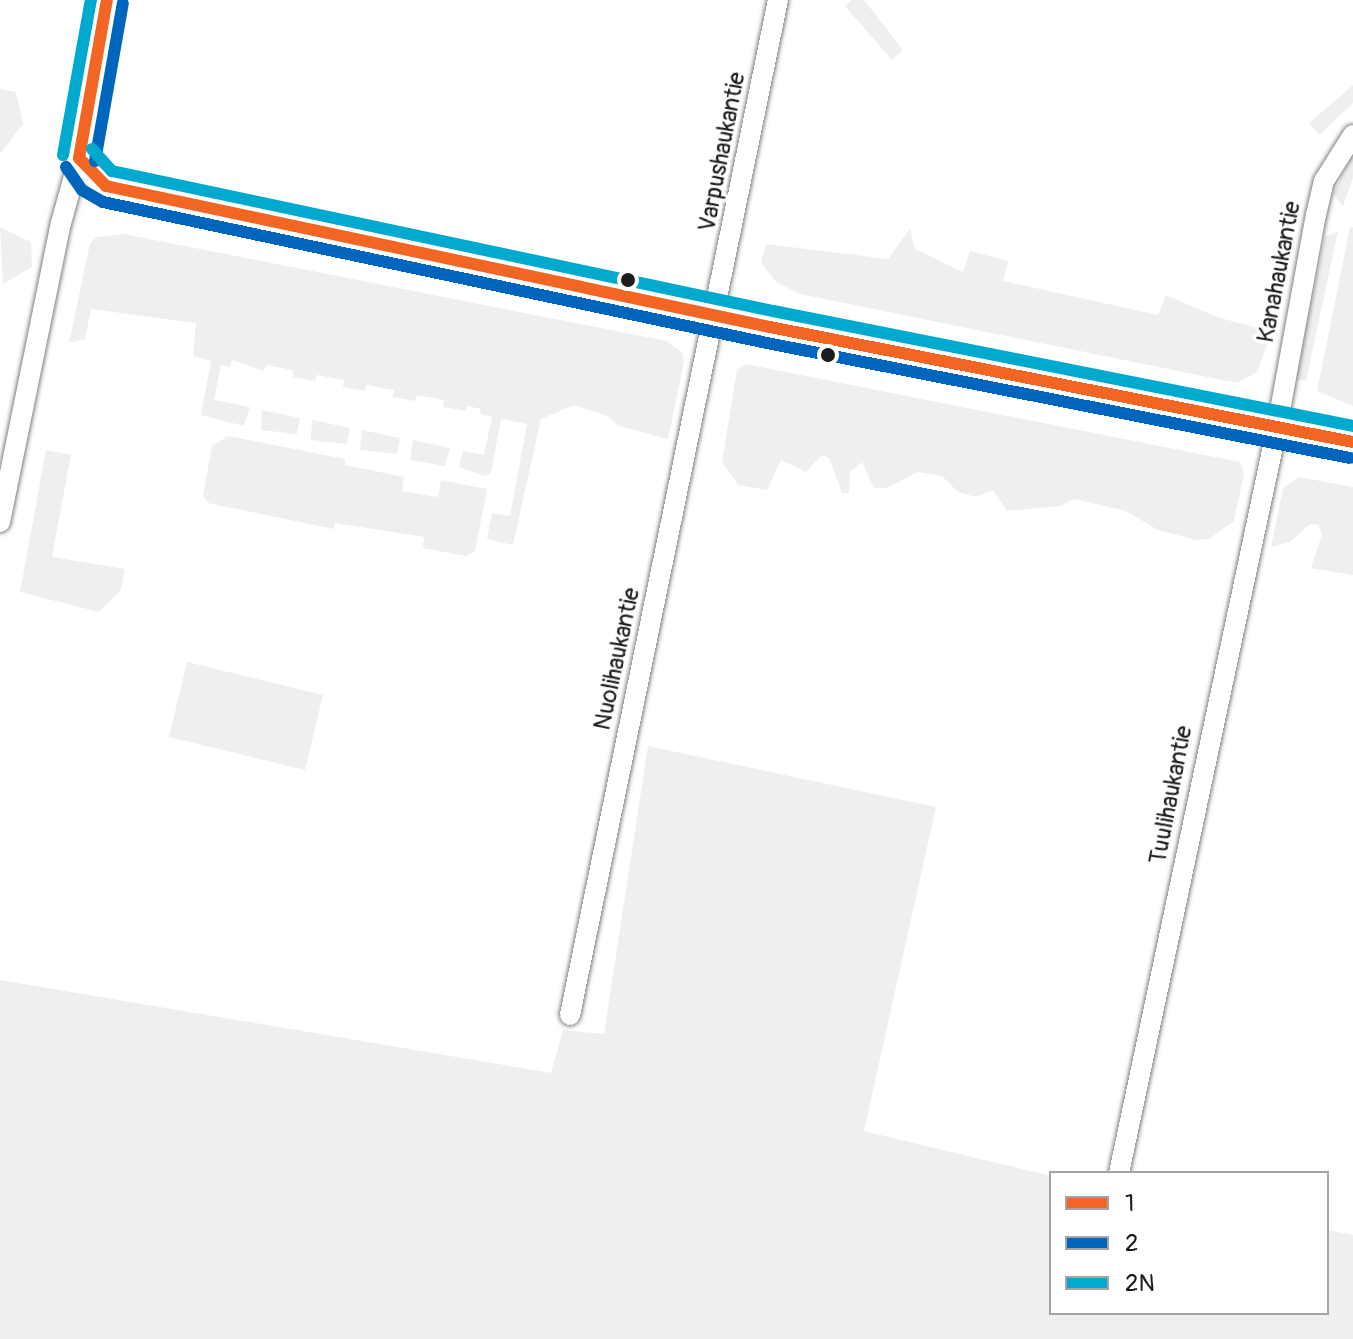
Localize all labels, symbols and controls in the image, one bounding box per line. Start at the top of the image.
street label: Varpushaukantie [692,70,752,234]
street label: Kanahaukantie [1251,199,1307,345]
unlabelled marker [620,272,636,288]
unlabelled marker [820,347,836,363]
street label: Nuolihaukantie [588,585,646,733]
street label: Tuulihaukantie [1143,723,1199,867]
legend [1049,1171,1329,1315]
text: 1 [1125,1189,1134,1218]
text: 2 [1125,1229,1138,1258]
text: 2N [1125,1269,1155,1298]

